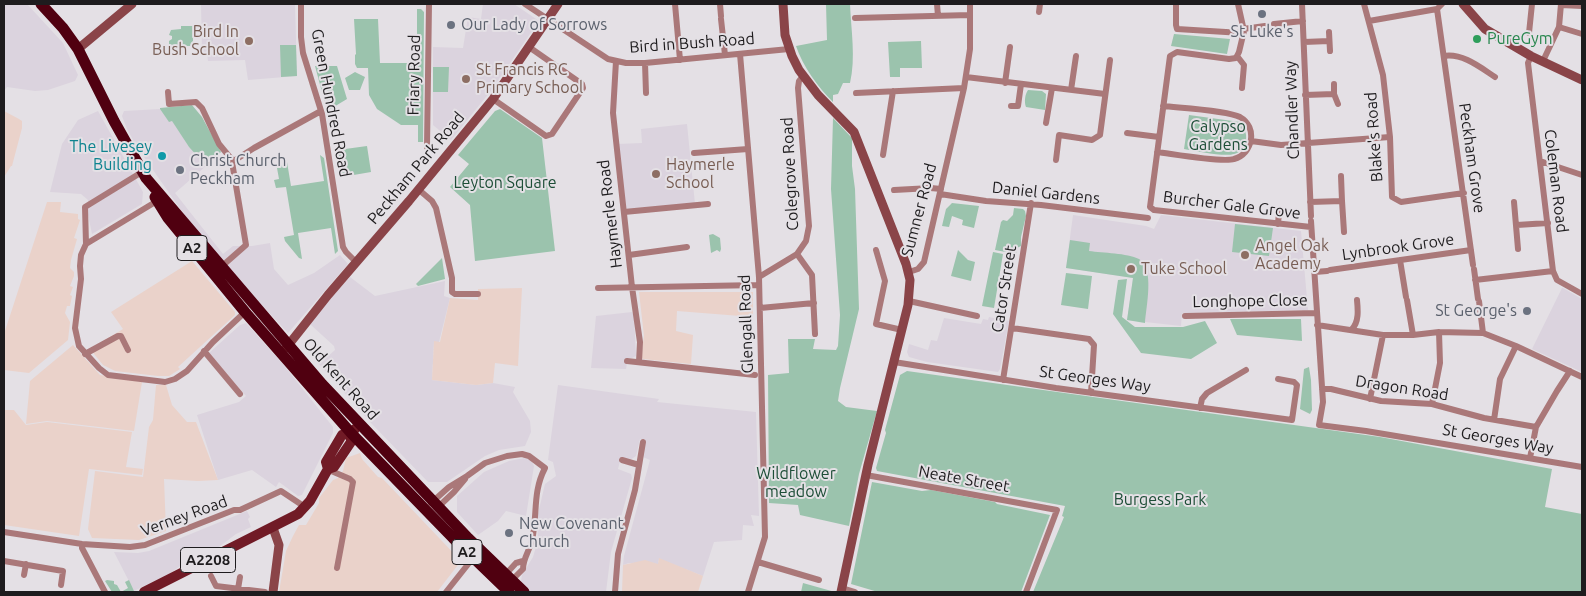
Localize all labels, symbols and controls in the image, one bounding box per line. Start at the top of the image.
marker: St Luke's [1256,8,1268,20]
place label: Our Lady of Sorrows [461,15,607,35]
marker: Our Lady of Sorrows [445,19,457,31]
place label: Bird In Bush School [152,22,239,60]
place label: St Luke's [1231,22,1293,42]
street label: Green Hundred Road [307,27,355,179]
street label: Bird in Bush Road [629,29,755,57]
place label: PureGym [1487,29,1553,49]
marker: PureGym [1471,33,1483,45]
street label: Friary Road [404,34,424,116]
marker: Bird In Bush School [243,35,255,47]
place label: St Francis RC Primary School [476,60,583,98]
street label: Chandler Way [1281,60,1303,160]
marker: St Francis RC Primary School [460,73,472,85]
street label: Blake's Road [1361,91,1387,183]
street label: Peckham Grove [1455,102,1489,214]
street label: Peckham Park Road [363,108,469,228]
street label: Colegrove Road [777,117,803,231]
park label: Calypso Gardens [1188,117,1248,155]
street label: Coleman Road [1540,128,1572,234]
place label: The Livesey Building [69,137,152,175]
marker: The Livesey Building [156,150,168,162]
place label: Christ Church Peckham [190,151,286,189]
place label: Haymerle School [666,155,735,193]
street label: Haymerle Road [594,159,626,269]
street label: Sumner Road [897,161,941,259]
marker: Christ Church Peckham [174,164,186,176]
marker: Haymerle School [650,168,662,180]
park label: Leyton Square [453,173,557,193]
street label: Daniel Gardens [991,178,1101,208]
street label: Burcher Gale Grove [1162,187,1302,223]
street label: Lynbrook Grove [1341,230,1455,264]
road number: A2 [177,236,207,260]
place label: Angel Oak Academy [1255,236,1329,274]
street label: Cator Street [988,244,1020,334]
marker: Angel Oak Academy [1239,249,1251,261]
place label: Tuke School [1141,259,1227,279]
marker: Tuke School [1125,263,1137,275]
street label: Glengall Road [735,274,757,374]
street label: Longhope Close [1192,290,1308,312]
place label: St George's [1435,301,1517,321]
marker: St George's [1521,305,1533,317]
street label: Old Kent Road [299,334,383,424]
street label: St Georges Way [1038,362,1152,396]
street label: Dragon Road [1354,371,1450,405]
street label: St Georges Way [1441,420,1555,458]
street label: Neate Street [917,462,1011,496]
park label: Wildflower meadow [756,464,836,502]
park label: Burgess Park [1114,490,1206,510]
street label: Verney Road [138,491,230,541]
place label: New Covenant Church [519,514,624,552]
marker: New Covenant Church [503,527,515,539]
road number: A2 [452,540,482,564]
road number: A2208 [180,548,236,572]

